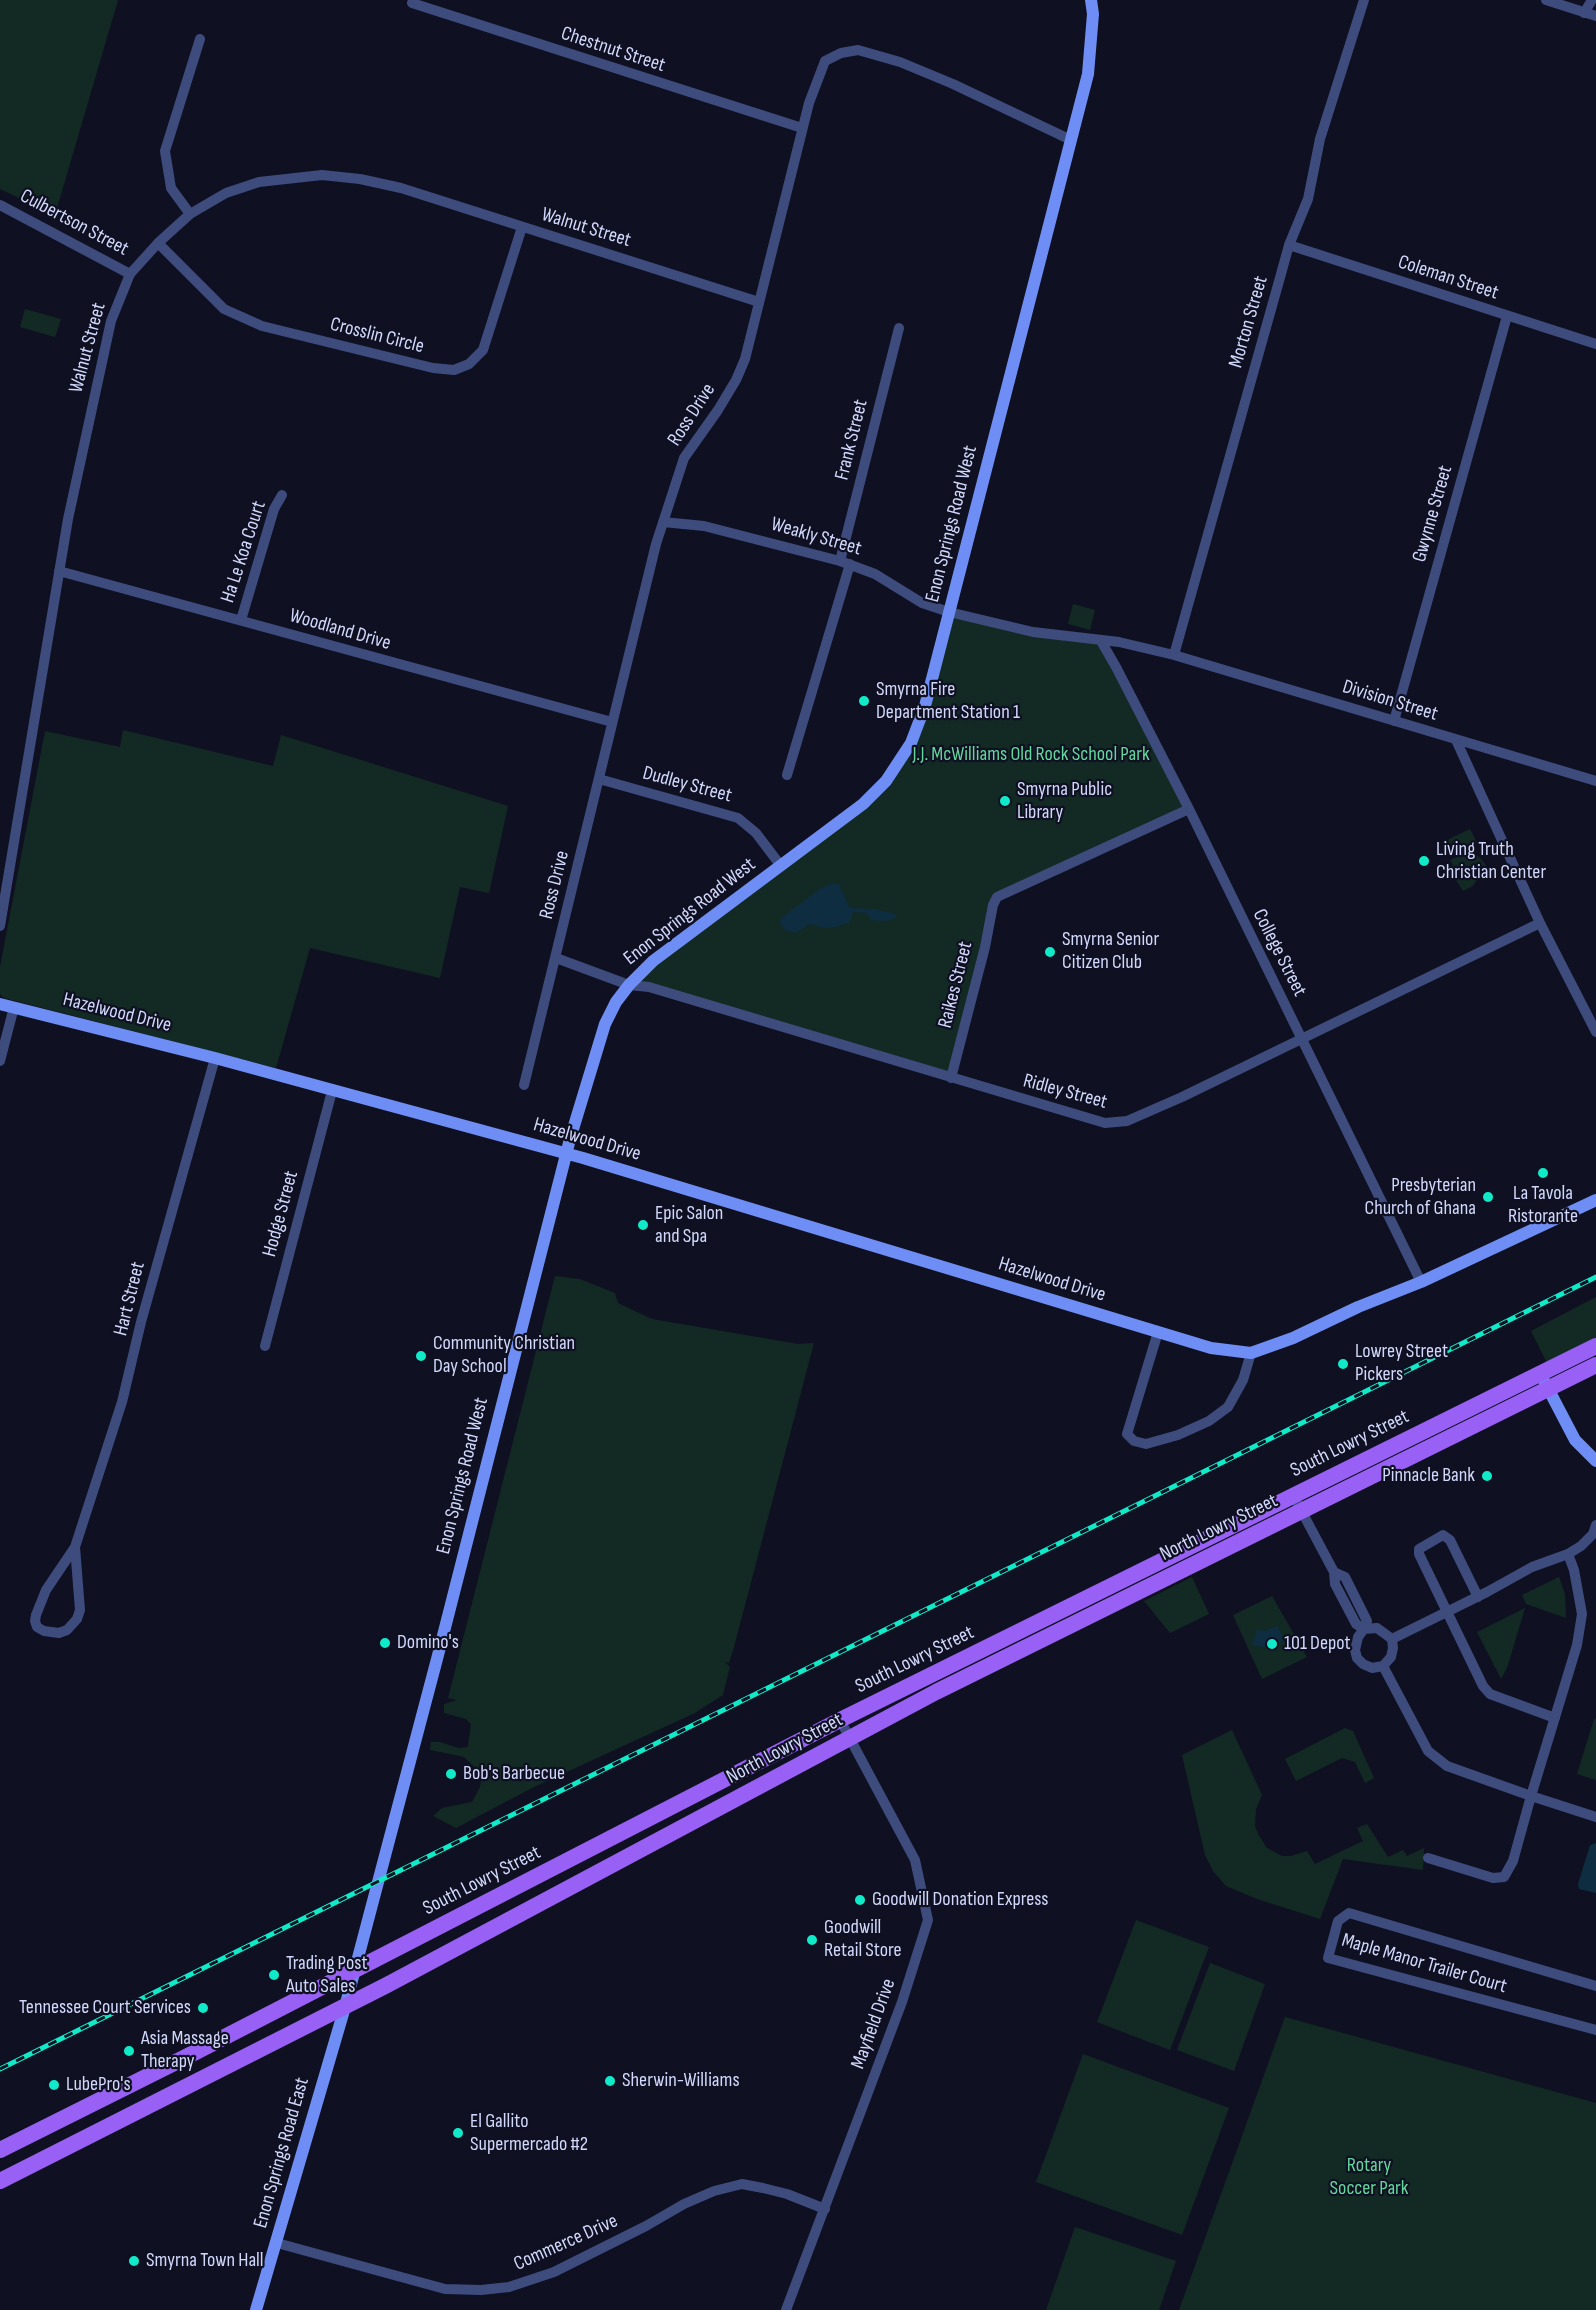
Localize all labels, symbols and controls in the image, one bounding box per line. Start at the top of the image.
street label: Chestnut Street [558,22,668,78]
street label: Culbertson Street [16,184,132,262]
street label: Walnut Street [538,203,634,253]
street label: Coleman Street [1395,251,1501,305]
street label: Morton Street [1224,273,1274,371]
street label: Walnut Street [64,300,112,396]
street label: Crosslin Circle [328,313,426,359]
street label: Ross Drive [663,379,721,451]
street label: Frank Street [830,397,874,483]
street label: Enon Springs Road West [921,443,983,605]
street label: Gwynne Street [1408,463,1458,565]
street label: Ha Le Koa Court [216,498,272,606]
street label: Weakly Street [768,513,864,561]
street label: Woodland Drive [287,604,393,656]
street label: Division Street [1340,675,1440,727]
place label: Smyrna Fire Department Station 1 [876,678,1020,725]
marker: Smyrna Fire Department Station 1 [857,694,871,708]
park label: J.J. McWilliams Old Rock School Park [912,743,1150,767]
street label: Dudley Street [640,762,734,808]
place label: Smyrna Public Library [1017,778,1112,825]
marker: Smyrna Public Library [998,794,1012,808]
place label: Living Truth Christian Center [1436,838,1546,885]
street label: Ross Drive [535,848,575,922]
street label: Enon Springs Road West [619,853,761,971]
marker: Living Truth Christian Center [1417,854,1431,868]
street label: College Street [1247,905,1311,1001]
place label: Smyrna Senior Citizen Club [1062,928,1159,975]
street label: Raikes Street [934,939,978,1031]
marker: Smyrna Senior Citizen Club [1043,945,1057,959]
street label: Hazelwood Drive [60,988,174,1038]
street label: Ridley Street [1020,1069,1110,1115]
street label: Hazelwood Drive [530,1113,644,1167]
marker: La Tavola Ristorante [1536,1166,1550,1180]
street label: Hodge Street [258,1168,304,1260]
place label: Presbyterian Church of Ghana [1364,1174,1476,1221]
place label: La Tavola Ristorante [1508,1182,1578,1229]
marker: Presbyterian Church of Ghana [1481,1190,1495,1204]
place label: Epic Salon and Spa [655,1202,723,1249]
marker: Epic Salon and Spa [636,1218,650,1232]
street label: Hazelwood Drive [996,1252,1108,1308]
street label: Hart Street [109,1260,151,1338]
place label: Community Christian Day School [433,1332,575,1379]
place label: Lowrey Street Pickers [1355,1340,1448,1387]
marker: Community Christian Day School [414,1349,428,1363]
marker: Lowrey Street Pickers [1336,1357,1350,1371]
street label: Enon Springs Road West [432,1395,494,1557]
street label: South Lowry Street [1287,1405,1413,1483]
place label: Pinnacle Bank [1382,1464,1475,1488]
marker: Pinnacle Bank [1480,1469,1494,1483]
street label: North Lowry Street [1156,1489,1282,1567]
street label: South Lowry Street [852,1621,978,1699]
place label: Domino's [397,1631,459,1655]
place label: 101 Depot [1284,1632,1351,1656]
marker: Domino's [378,1636,392,1650]
marker: 101 Depot [1265,1637,1279,1651]
street label: North Lowry Street [723,1708,847,1790]
place label: Bob's Barbecue [463,1762,565,1786]
marker: Bob's Barbecue [444,1767,458,1781]
street label: South Lowry Street [419,1841,545,1921]
place label: Goodwill Donation Express [872,1888,1048,1912]
marker: Goodwill Donation Express [853,1893,867,1907]
place label: Goodwill Retail Store [824,1916,902,1963]
street label: Maple Manor Trailer Court [1339,1929,1509,1999]
marker: Goodwill Retail Store [805,1933,819,1947]
place label: Trading Post Auto Sales [286,1952,368,1999]
marker: Trading Post Auto Sales [267,1968,281,1982]
street label: Mayfield Drive [847,1976,901,2072]
place label: Tennessee Court Services [19,1996,191,2020]
marker: Tennessee Court Services [196,2001,210,2015]
place label: Asia Massage Therapy [141,2027,229,2074]
marker: Asia Massage Therapy [122,2044,136,2058]
place label: Sherwin-Williams [622,2069,740,2093]
place label: LubePro's [66,2073,131,2097]
marker: Sherwin-Williams [603,2074,617,2088]
street label: Enon Springs Road East [249,2075,315,2231]
marker: LubePro's [47,2078,61,2092]
place label: El Gallito Supermercado #2 [470,2110,588,2157]
marker: El Gallito Supermercado #2 [451,2126,465,2140]
park label: Rotary Soccer Park [1330,2154,1408,2201]
street label: Commerce Drive [510,2209,622,2277]
place label: Smyrna Town Hall [146,2249,264,2273]
marker: Smyrna Town Hall [127,2254,141,2268]

